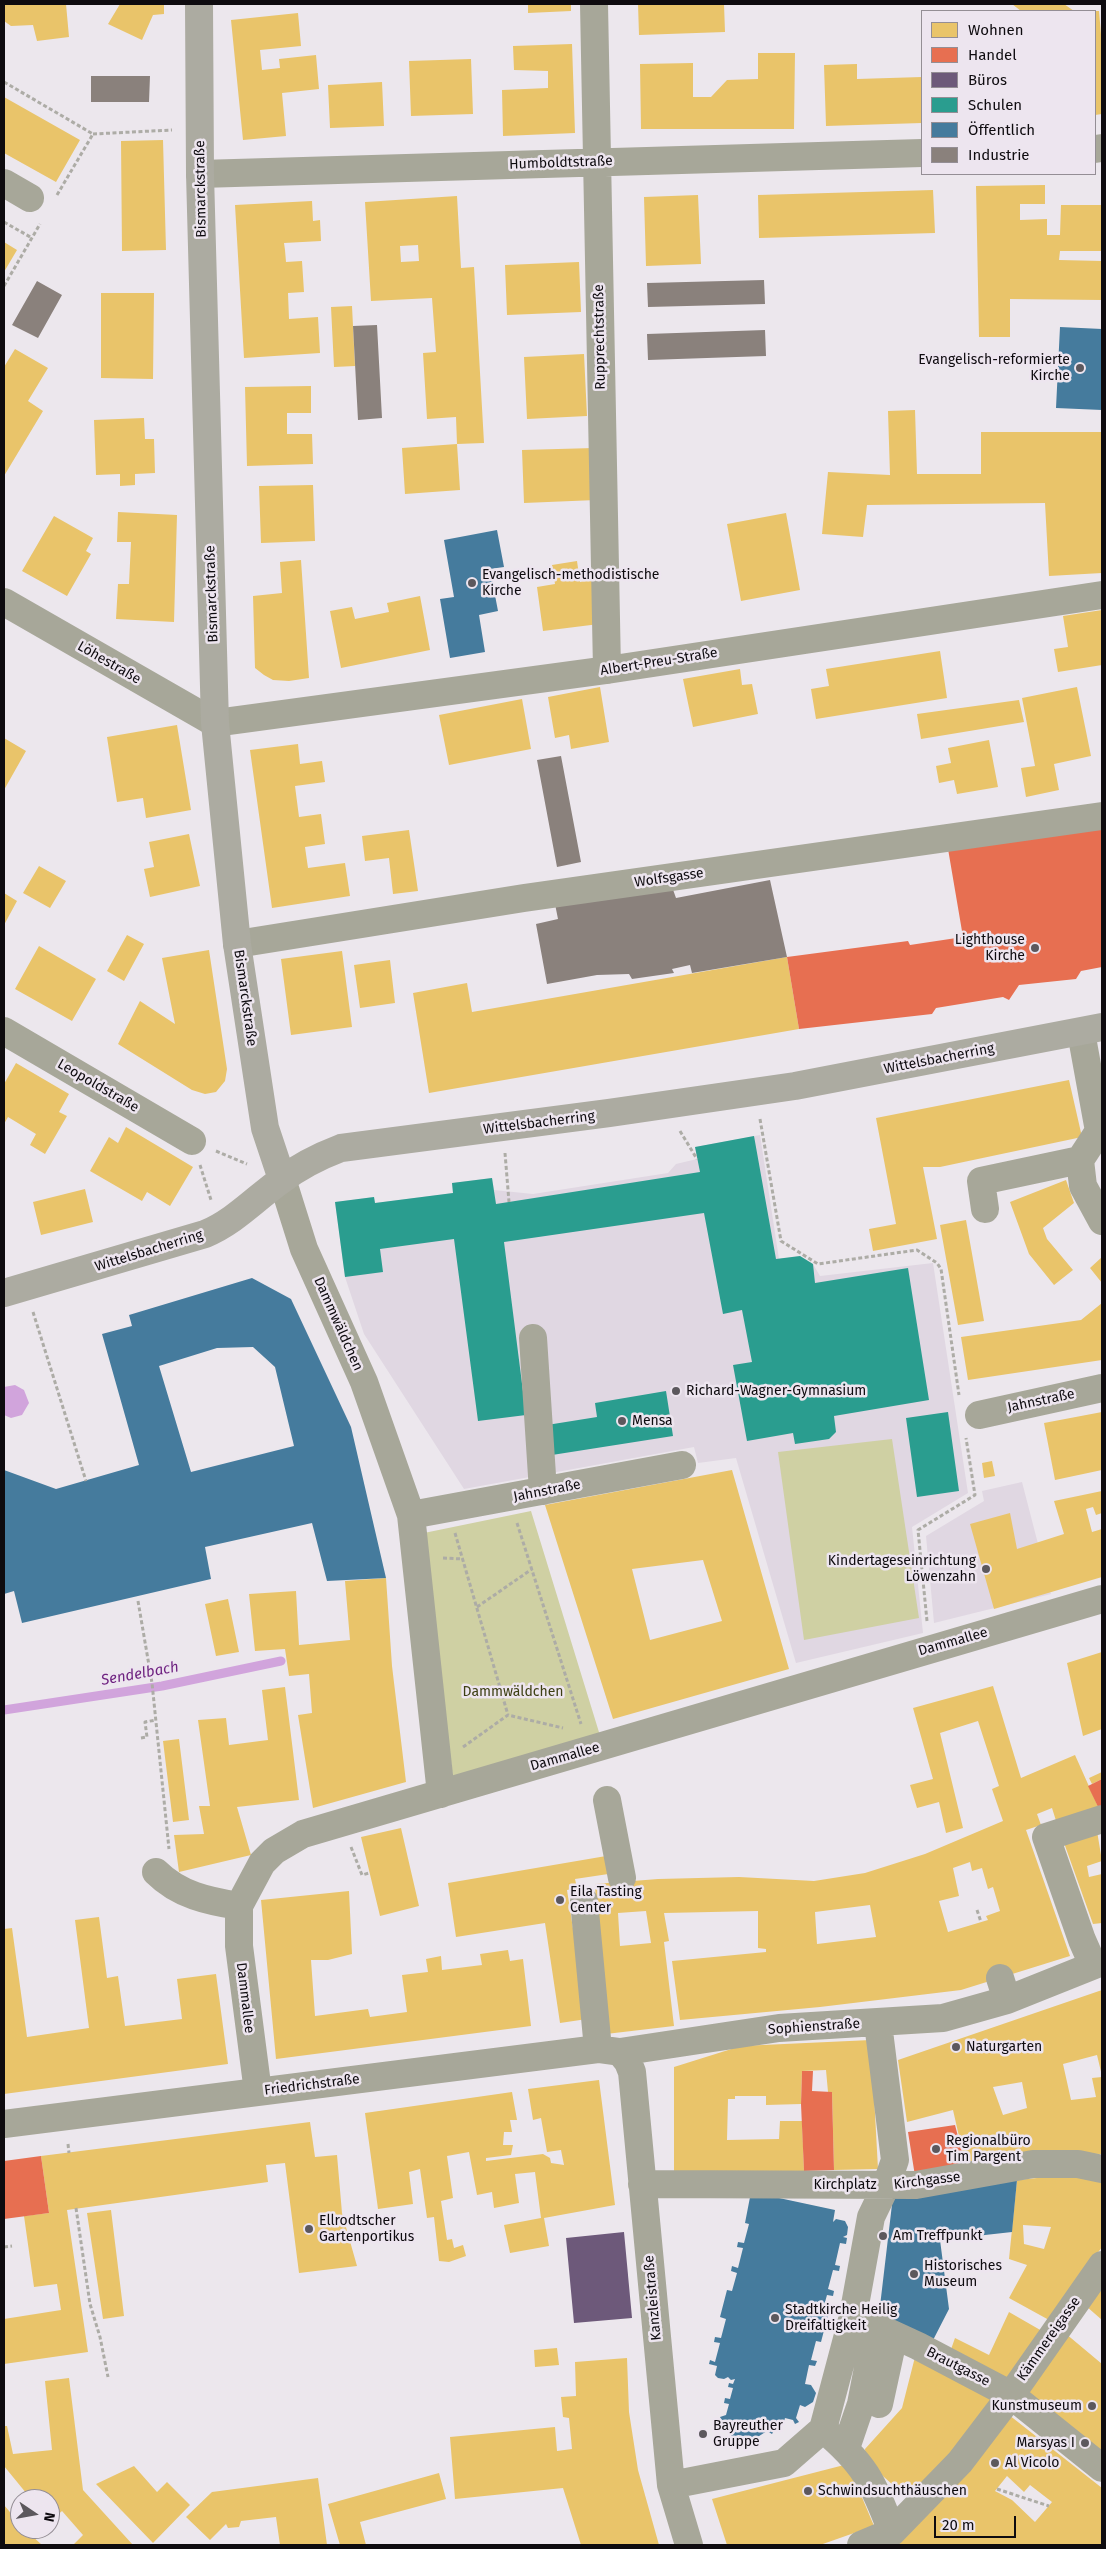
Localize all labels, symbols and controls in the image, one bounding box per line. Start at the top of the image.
legend [921,10,1096,175]
text: Wohnen [968,21,1024,39]
text: Handel [968,46,1017,64]
text: Büros [968,71,1007,89]
text: Schulen [968,96,1022,114]
text: Öffentlich [968,121,1035,139]
street label: Bismarckstraße [192,140,210,238]
text: Industrie [968,146,1030,164]
street label: Humboldtstraße [509,153,613,173]
street label: Rupprechtstraße [591,284,609,390]
place label: Evangelisch-reformierte Kirche [918,352,1070,384]
marker: Evangelisch-reformierte Kirche [1074,362,1086,374]
street label: Bismarckstraße [202,545,222,643]
place label: Evangelisch-methodistische Kirche [482,567,659,600]
marker: Evangelisch-methodistische Kirche [466,577,478,589]
street label: Löhestraße [74,638,144,688]
street label: Albert-Preu-Straße [599,644,719,680]
street label: Wolfsgasse [633,865,705,891]
place label: Lighthouse Kirche [955,932,1025,964]
marker: Lighthouse Kirche [1029,942,1041,954]
street label: Bismarckstraße [230,949,260,1047]
street label: Wittelsbacherring [882,1040,996,1078]
street label: Leopoldstraße [54,1056,142,1116]
street label: Wittelsbacherring [482,1108,596,1138]
street label: Wittelsbacherring [93,1227,205,1275]
street label: Dammwäldchen [310,1274,366,1374]
place label: Richard-Wagner-Gymnasium [686,1383,866,1399]
marker: Richard-Wagner-Gymnasium [670,1385,682,1397]
street label: Jahnstraße [1006,1386,1076,1416]
place label: Mensa [632,1413,673,1429]
marker: Mensa [616,1415,628,1427]
street label: Jahnstraße [512,1476,582,1506]
place label: Kindertageseinrichtung Löwenzahn [828,1553,976,1585]
marker: Kindertageseinrichtung Löwenzahn [980,1563,992,1575]
street label: Dammallee [916,1624,990,1660]
water label: Sendelbach [100,1658,180,1690]
park label: Dammwäldchen [463,1684,563,1700]
street label: Dammallee [528,1739,602,1775]
place label: Eila Tasting Center [570,1884,642,1916]
marker: Eila Tasting Center [554,1894,566,1906]
street label: Dammallee [232,1962,258,2034]
street label: Sophienstraße [767,2015,861,2039]
place label: Naturgarten [966,2039,1042,2055]
marker: Naturgarten [950,2041,962,2053]
street label: Friedrichstraße [263,2071,361,2099]
place label: Regionalbüro Tim Pargent [946,2133,1031,2166]
marker: Regionalbüro Tim Pargent [930,2143,942,2155]
street label: Kirchgasse [893,2169,961,2193]
street label: Kirchplatz [813,2177,877,2193]
place label: Ellrodtscher Gartenportikus [319,2213,414,2246]
marker: Ellrodtscher Gartenportikus [303,2223,315,2235]
place label: Am Treffpunkt [893,2228,982,2244]
marker: Am Treffpunkt [877,2230,889,2242]
street label: Kanzleistraße [641,2255,665,2341]
place label: Historisches Museum [924,2258,1002,2290]
marker: Historisches Museum [908,2268,920,2280]
street label: Kämmereigasse [1014,2294,1084,2384]
place label: Stadtkirche Heilig Dreifaltigkeit [785,2302,897,2334]
marker: Stadtkirche Heilig Dreifaltigkeit [769,2312,781,2324]
street label: Brautgasse [923,2344,993,2390]
place label: Kunstmuseum [991,2398,1082,2414]
marker: Kunstmuseum [1086,2400,1098,2412]
place label: Bayreuther Gruppe [713,2418,783,2450]
marker: Bayreuther Gruppe [697,2428,709,2440]
place label: Marsyas I [1016,2435,1075,2451]
marker: Marsyas I [1079,2437,1091,2449]
place label: Al Vicolo [1005,2455,1059,2471]
marker: Al Vicolo [989,2457,1001,2469]
place label: Schwindsuchthäuschen [818,2483,967,2499]
marker: Schwindsuchthäuschen [802,2485,814,2497]
north arrow [10,2489,60,2539]
scale bar [936,2506,1018,2538]
text: N [40,2511,58,2523]
text: 20 m [942,2516,975,2534]

